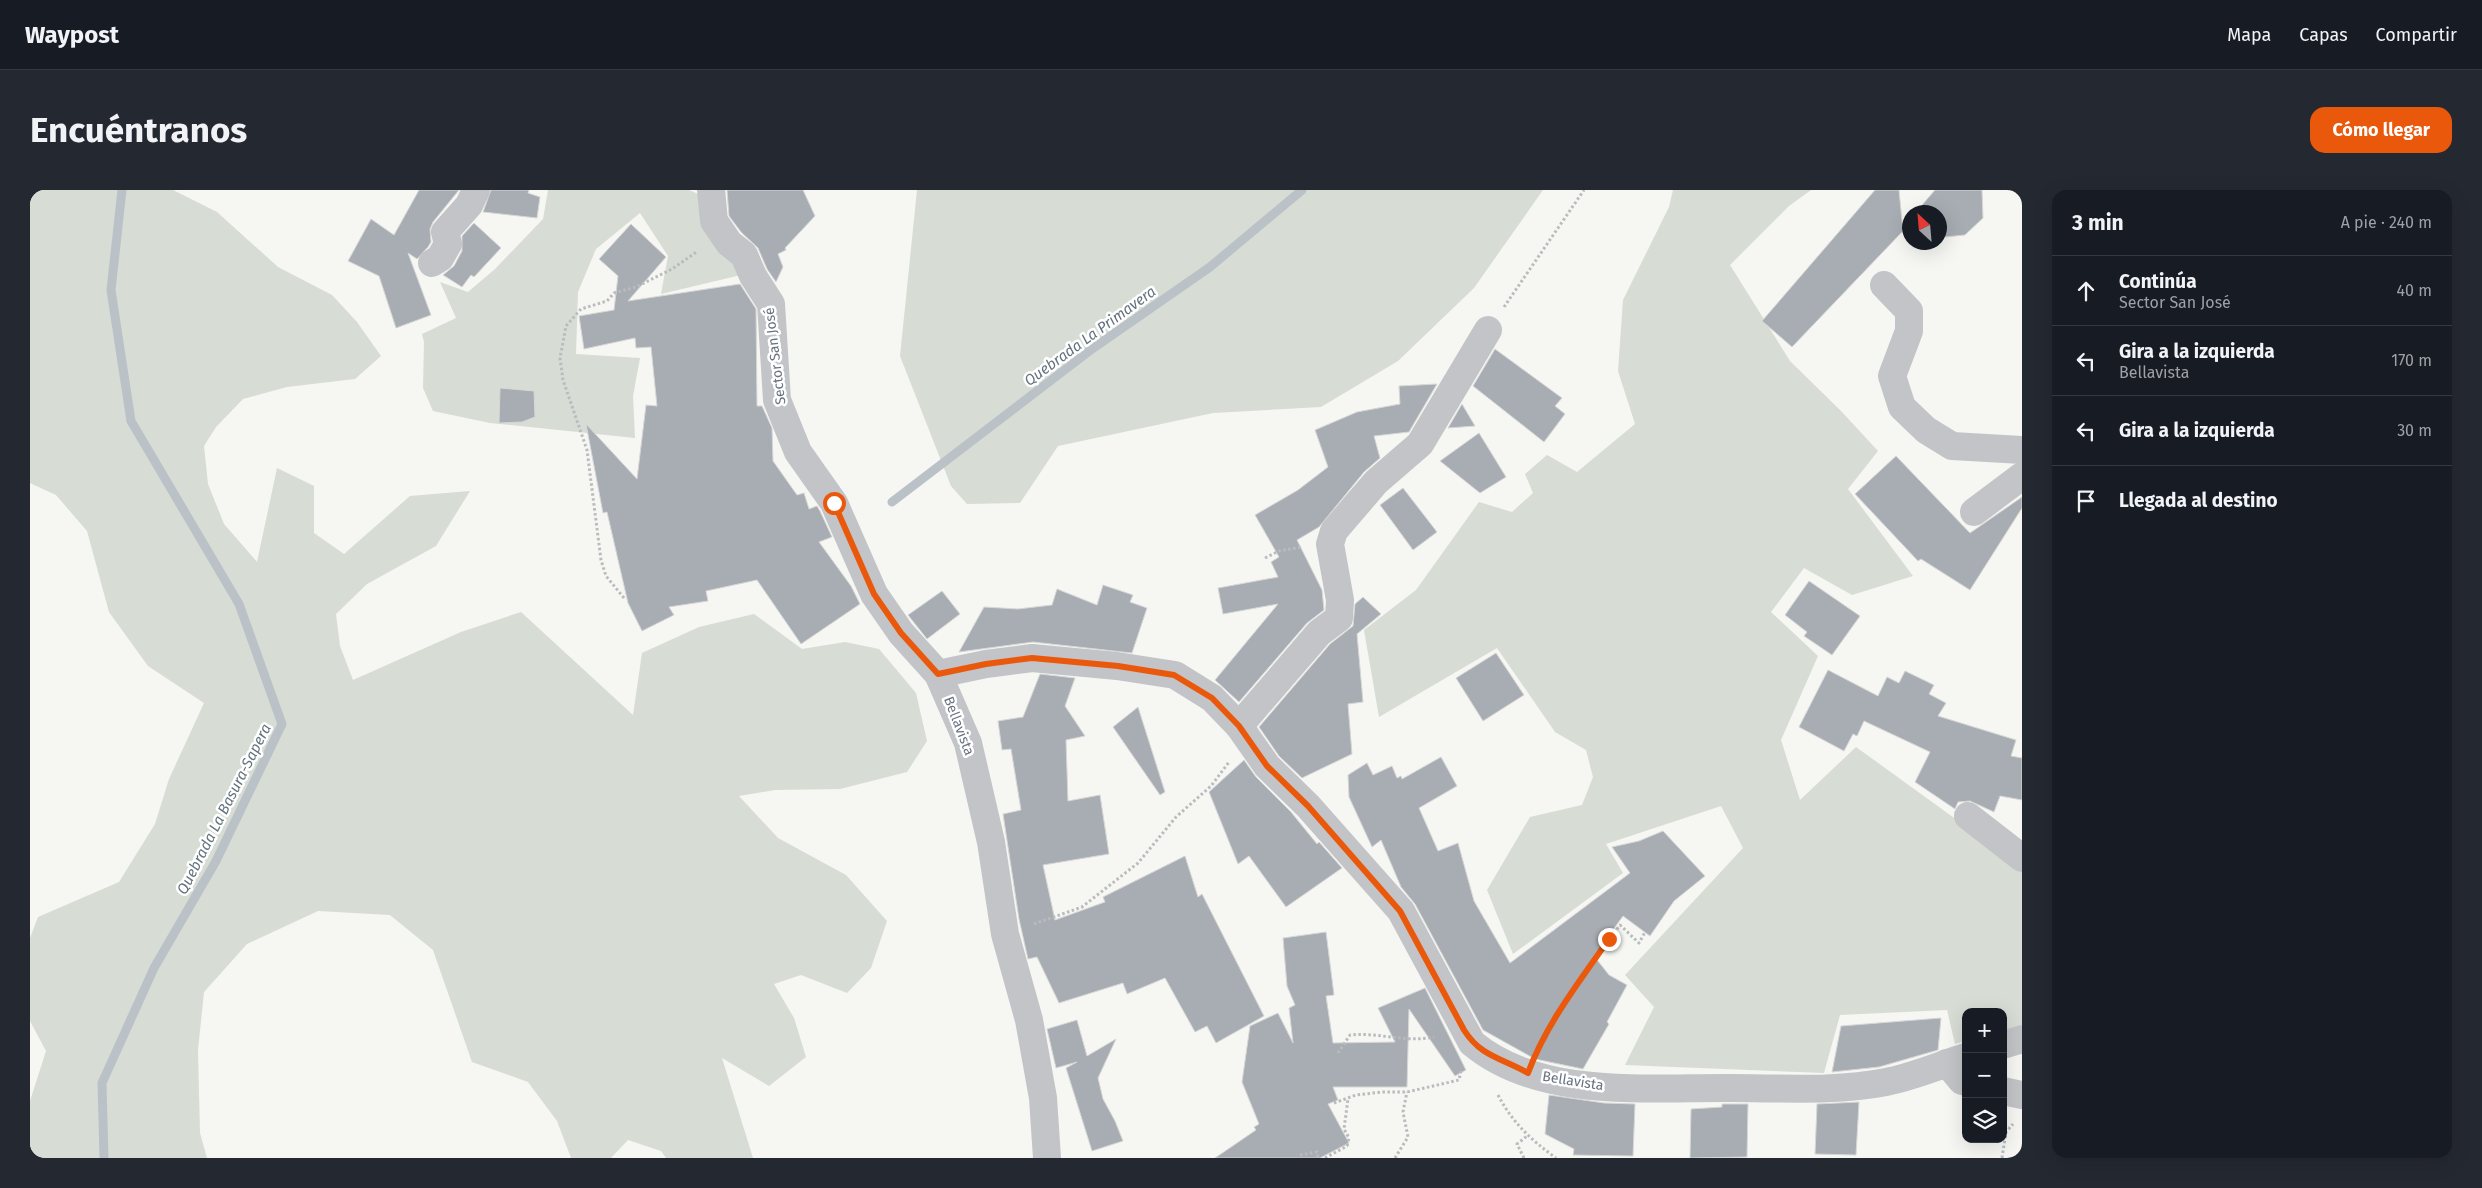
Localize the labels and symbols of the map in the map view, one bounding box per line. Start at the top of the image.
north arrow [1902,205,1947,250]
water label: Quebrada La Primavera [1021,282,1159,390]
street label: Sector San José [761,306,789,406]
route start [823,492,846,515]
street label: Bellavista [940,694,978,758]
water label: Quebrada La Basura-Sapera [173,721,275,897]
route end [1598,928,1621,951]
street label: Bellavista [1541,1068,1605,1094]

